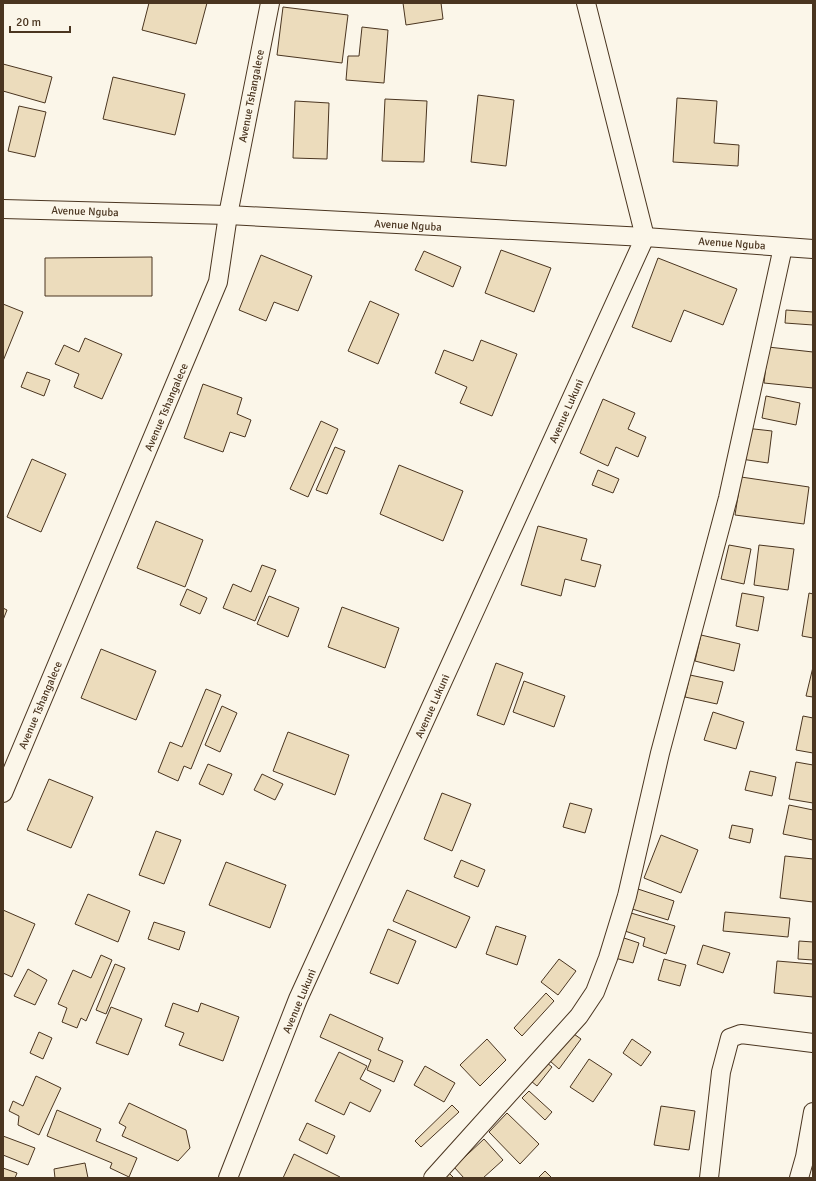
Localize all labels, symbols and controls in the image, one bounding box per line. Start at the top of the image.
scale bar [10,8,70,34]
text: 20 m [16,15,41,30]
street label: Avenue Tshangalece [236,49,267,144]
street label: Avenue Nguba [51,204,119,219]
street label: Avenue Nguba [374,217,442,234]
street label: Avenue Nguba [698,235,767,252]
street label: Avenue Tshangalece [142,361,191,453]
street label: Avenue Lukuni [547,377,586,445]
street label: Avenue Tshangalece [16,659,65,751]
street label: Avenue Lukuni [413,672,452,740]
street label: Avenue Lukuni [280,967,319,1035]

